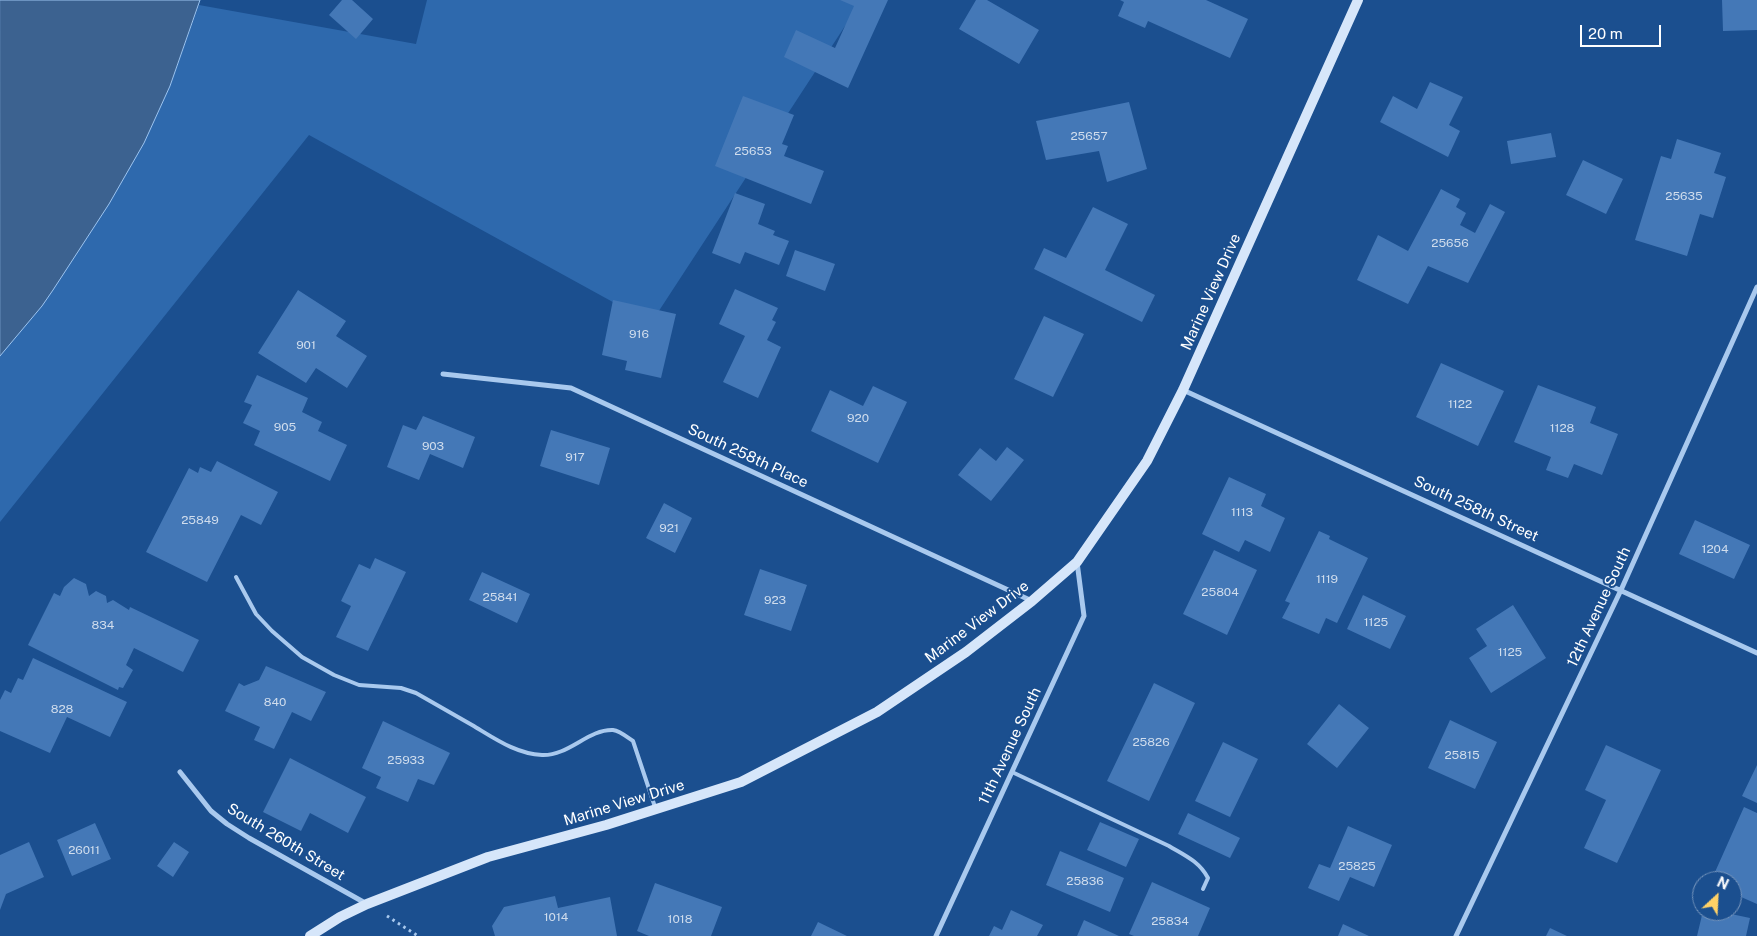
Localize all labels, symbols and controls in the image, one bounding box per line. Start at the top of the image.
scale bar [1582,15,1663,47]
text: 20 m [1588,25,1623,42]
house number: 25657 [1070,129,1108,143]
house number: 25653 [734,144,772,158]
house number: 25635 [1665,189,1703,203]
street label: Marine View Drive [1177,231,1245,353]
house number: 25656 [1431,236,1469,250]
house number: 916 [629,327,649,341]
house number: 901 [296,338,316,352]
house number: 1122 [1448,397,1472,411]
house number: 920 [847,411,869,425]
house number: 905 [274,420,296,434]
street label: South 258th Place [685,420,811,492]
house number: 1128 [1550,421,1574,435]
house number: 903 [422,439,444,453]
house number: 917 [565,450,585,464]
street label: South 258th Street [1411,472,1541,546]
house number: 1113 [1231,505,1253,519]
house number: 25849 [181,513,219,527]
house number: 921 [659,521,679,535]
house number: 1204 [1702,542,1728,556]
street label: 12th Avenue South [1563,544,1635,670]
house number: 1119 [1316,572,1338,586]
street label: Marine View Drive [921,577,1033,667]
house number: 25804 [1201,585,1239,599]
house number: 25841 [482,590,518,604]
house number: 923 [764,593,786,607]
house number: 1125 [1364,615,1388,629]
house number: 834 [92,618,114,632]
house number: 1125 [1498,645,1522,659]
street label: 11th Avenue South [975,685,1045,807]
house number: 840 [264,695,286,709]
house number: 828 [51,702,73,716]
house number: 25826 [1132,735,1170,749]
house number: 25815 [1444,748,1480,762]
house number: 25933 [387,753,425,767]
street label: Marine View Drive [561,776,687,830]
street label: South 260th Street [224,800,348,884]
house number: 26011 [68,843,100,857]
house number: 25825 [1338,859,1376,873]
north arrow [1692,871,1742,921]
house number: 25836 [1066,874,1104,888]
text: N [1715,874,1731,893]
house number: 1014 [544,910,568,924]
house number: 1018 [668,912,692,926]
house number: 25834 [1151,914,1189,928]

